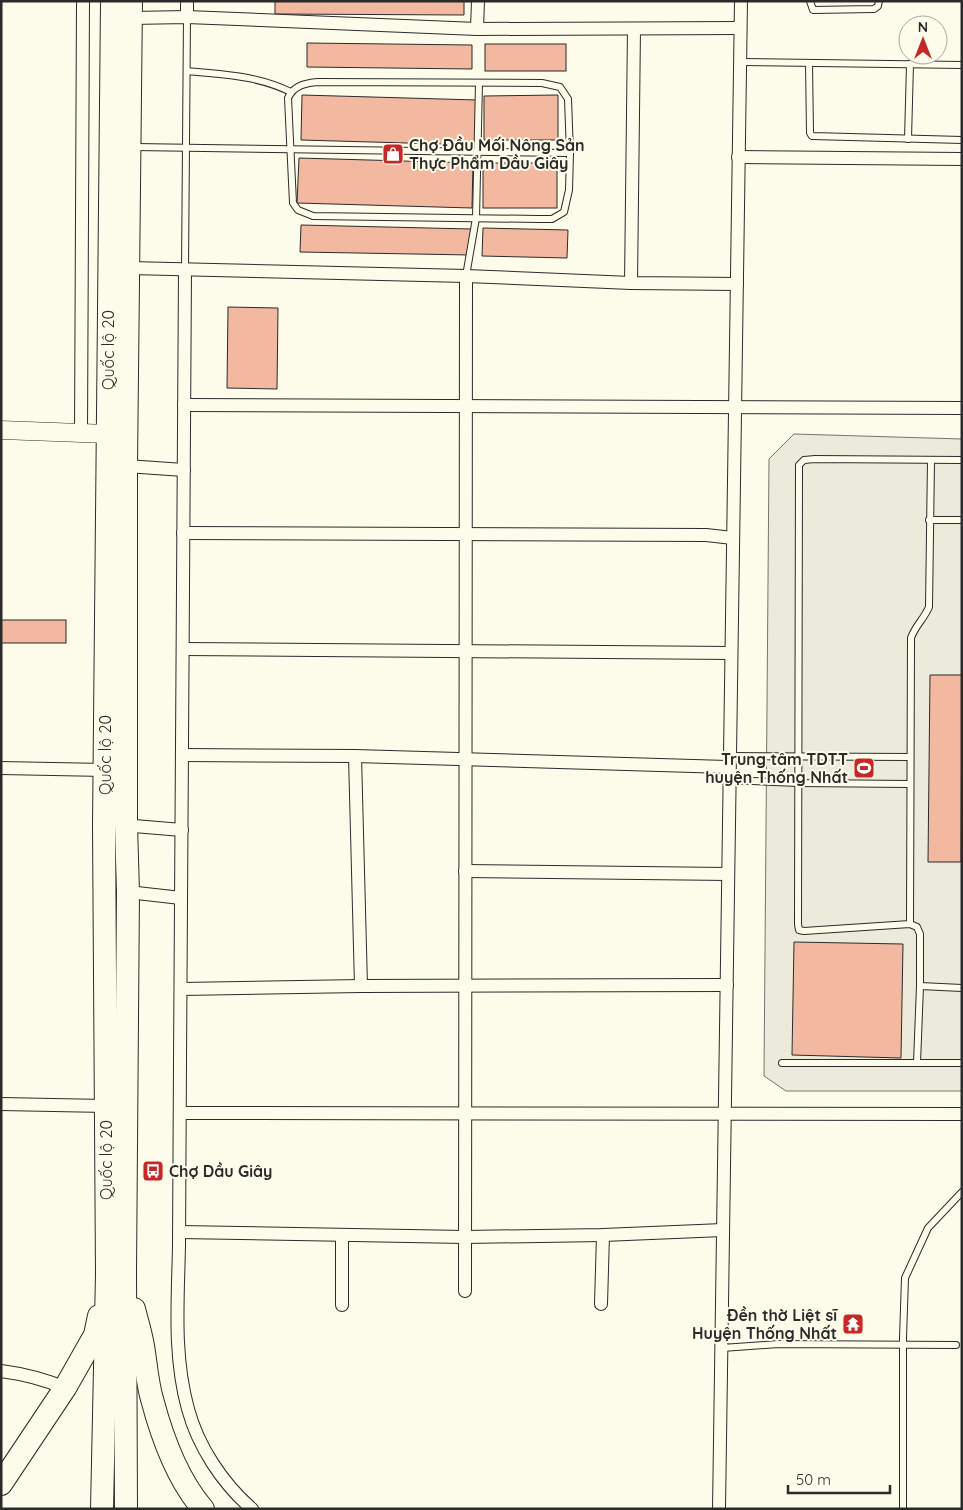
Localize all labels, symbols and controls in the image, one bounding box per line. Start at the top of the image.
north arrow [898,15,948,65]
text: N [918,18,928,36]
place label: Chợ Đầu Mối Nông Sản Thực Phẩm Dầu Giây [409,135,585,173]
shop icon: Chợ Đầu Mối Nông Sản Thực Phẩm Dầu Giây [381,142,405,166]
street label: Quốc lộ 20 [98,310,118,390]
street label: Quốc lộ 20 [95,715,115,795]
place label: Trung tâm TDTT huyện Thống Nhất [705,749,848,787]
sports icon: Trung tâm TDTT huyện Thống Nhất [852,756,876,780]
street label: Quốc lộ 20 [96,1120,116,1200]
bus stop icon: Chợ Dầu Giây [141,1159,165,1183]
place label: Chợ Dầu Giây [169,1161,272,1181]
place label: Đền thờ Liệt sĩ Huyện Thống Nhất [692,1305,838,1343]
temple icon: Đền thờ Liệt sĩ Huyện Thống Nhất [841,1312,865,1336]
scale bar [788,1462,890,1494]
text: 50 m [796,1470,831,1489]

